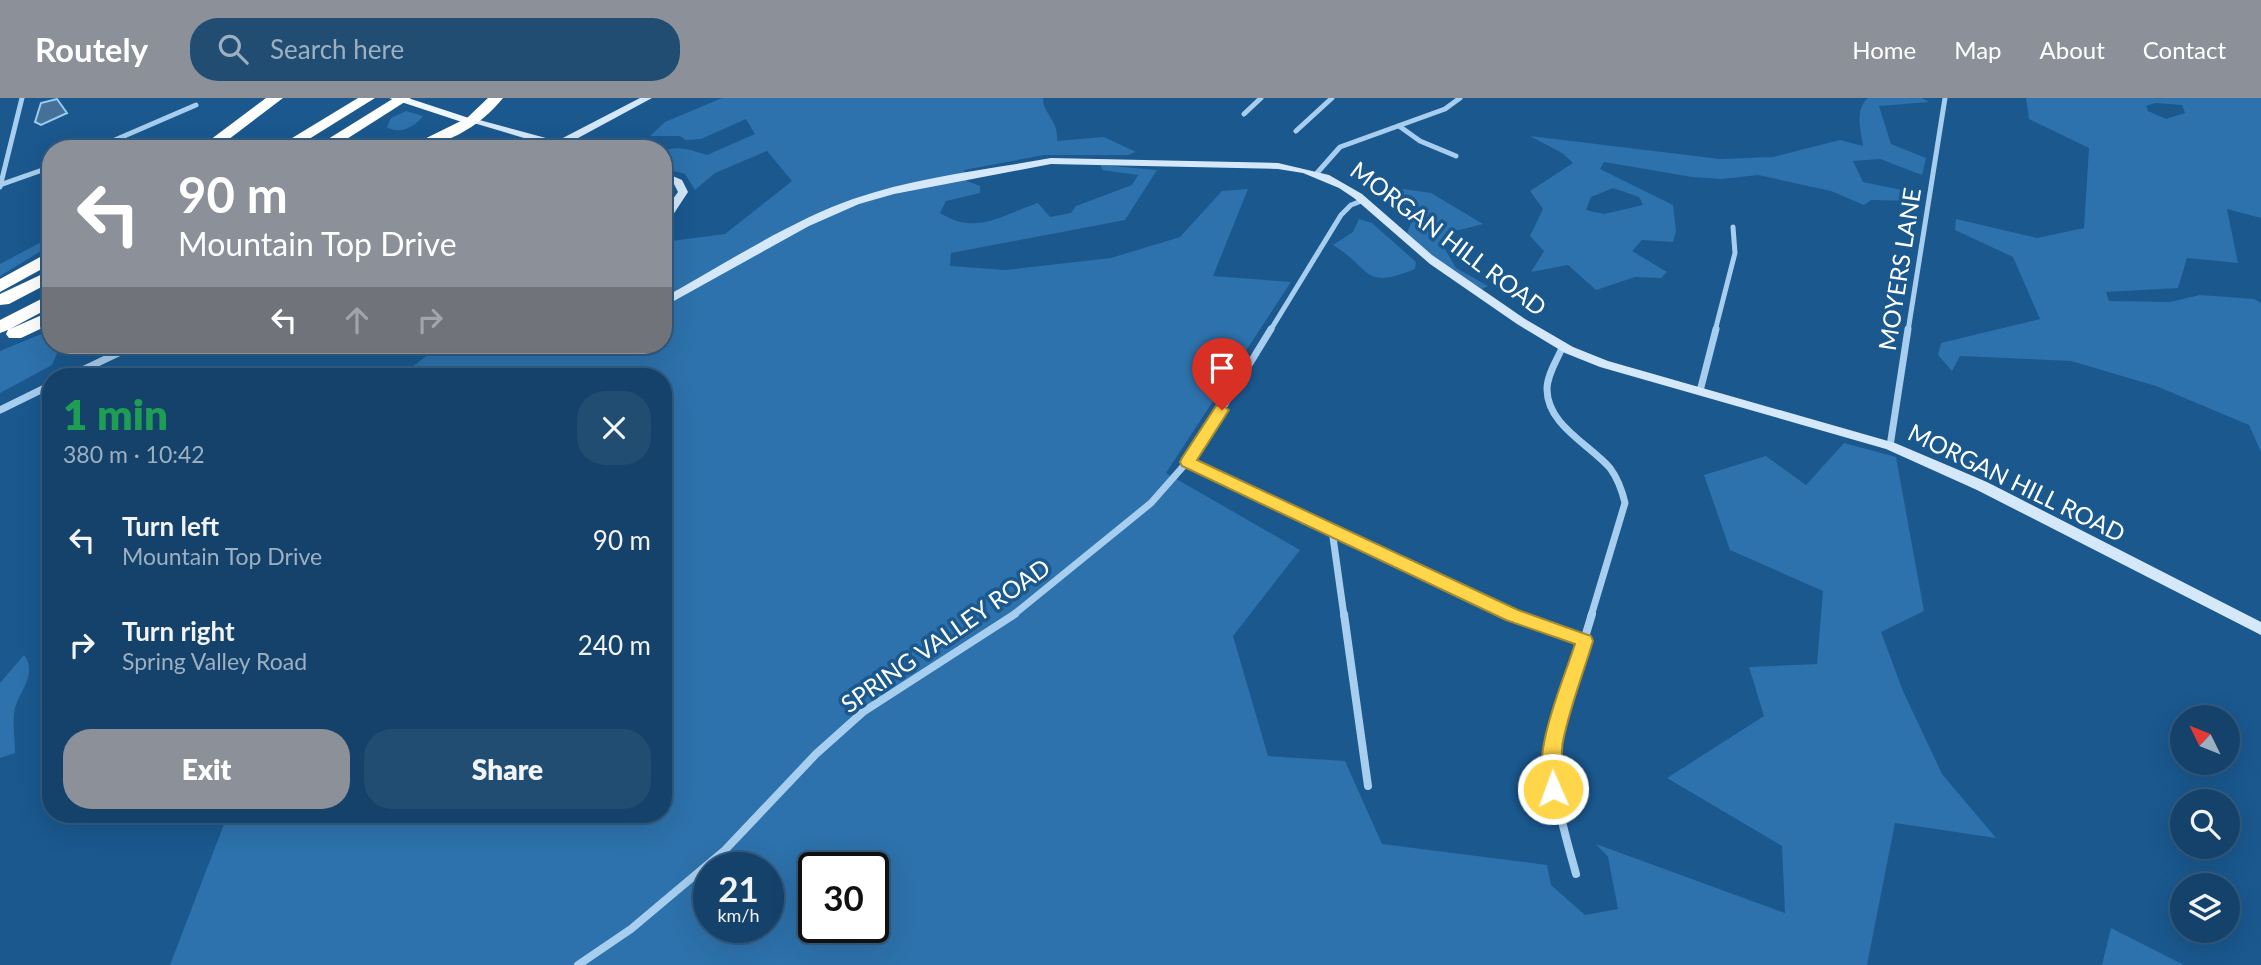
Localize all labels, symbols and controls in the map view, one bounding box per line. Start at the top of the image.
search box [190,18,680,81]
text: Routely [35,29,148,69]
icon: search [214,30,252,68]
text: Search here [270,33,404,65]
text: Home [1852,35,1916,64]
text: Map [1954,35,2002,64]
text: About [2040,35,2105,64]
text: Contact [2143,35,2226,64]
street label: MORGAN HILL ROAD [1345,155,1553,321]
text: 90 m [178,165,288,223]
icon: left [63,168,154,259]
street label: MOYERS LANE [1872,186,1926,352]
text: Mountain Top Drive [178,224,457,263]
icon: left [265,301,303,339]
icon: ahead [338,301,376,339]
icon: right [411,301,449,339]
pin [1192,338,1252,410]
icon: arrive [1203,349,1241,387]
text: 1 min [63,389,168,439]
button: close [577,391,651,465]
street label: MORGAN HILL ROAD [1904,417,2130,547]
text: 380 m · 10:42 [63,440,205,468]
text: Turn left [122,510,219,542]
icon: left [63,521,101,559]
text: 90 m [593,524,651,556]
text: Mountain Top Drive [122,542,322,570]
street label: SPRING VALLEY ROAD [835,552,1055,718]
text: Turn right [122,615,235,647]
icon: right [63,626,101,664]
text: 240 m [578,629,651,661]
text: Spring Valley Road [122,647,307,675]
north arrow [2170,705,2240,775]
map controls [2170,705,2240,943]
button: Exit [63,729,350,809]
button: Share [364,729,651,809]
position arrow [1516,752,1590,826]
button: search [2170,789,2240,859]
speed limit sign: 30 [798,852,889,943]
text: 21 [718,867,759,909]
button: layers [2170,873,2240,943]
text: km/h [717,904,760,926]

